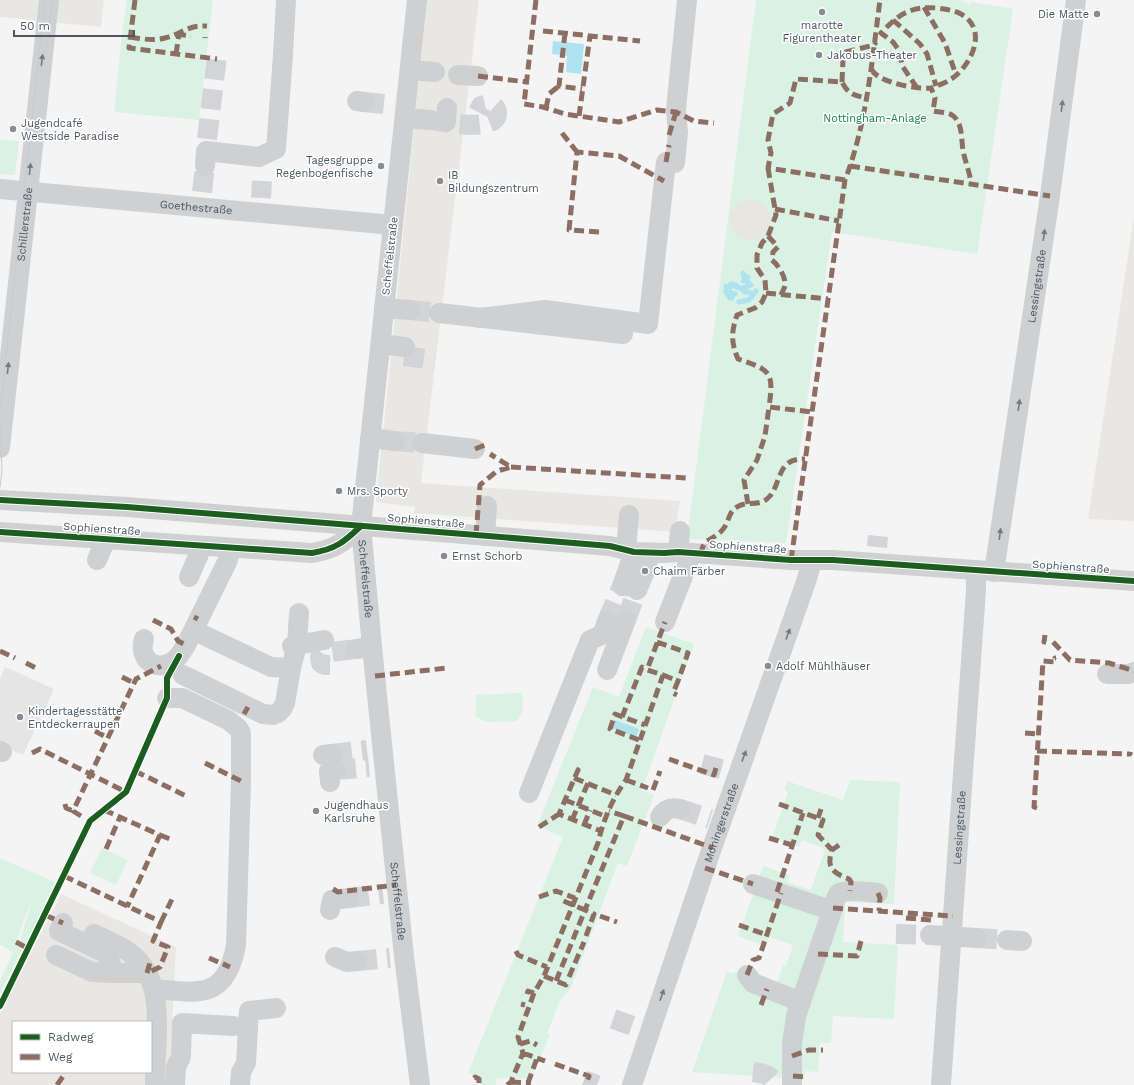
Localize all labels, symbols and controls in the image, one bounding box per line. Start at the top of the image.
marker: marotte Figurentheater [817,7,827,17]
place label: Die Matte [1038,8,1089,21]
marker: Die Matte [1092,9,1102,19]
scale bar [14,12,134,38]
text: 50 m [20,19,50,33]
place label: marotte Figurentheater [783,19,862,45]
place label: Jakobus-Theater [827,49,918,62]
marker: Jakobus-Theater [814,50,824,60]
one-way arrow [39,54,45,66]
one-way arrow [1059,100,1065,112]
park label: Nottingham-Anlage [823,112,927,125]
place label: Jugendcafé Westside Paradise [21,117,119,143]
marker: Jugendcafé Westside Paradise [8,124,18,134]
place label: Tagesgruppe Regenbogenfische [276,154,373,180]
marker: Tagesgruppe Regenbogenfische [376,161,386,171]
one-way arrow [27,163,33,175]
place label: IB Bildungszentrum [448,169,539,195]
marker: IB Bildungszentrum [435,176,445,186]
street label: Schillerstraße [14,187,35,262]
street label: Goethestraße [159,197,233,217]
street label: Scheffelstraße [379,216,401,296]
one-way arrow [1041,229,1047,241]
street label: Lessingstraße [1025,249,1048,324]
one-way arrow [5,362,12,374]
one-way arrow [1016,399,1022,411]
place label: Mrs. Sporty [347,485,408,498]
marker: Mrs. Sporty [334,486,344,496]
street label: Sophienstraße [387,511,465,531]
street label: Sophienstraße [63,520,141,538]
one-way arrow [997,528,1003,540]
street label: Sophienstraße [709,538,787,556]
street label: Scheffelstraße [356,539,376,619]
place label: Ernst Schorb [452,550,523,563]
marker: Ernst Schorb [439,551,449,561]
street label: Sophienstraße [1032,558,1110,576]
place label: Chaim Färber [653,565,726,578]
marker: Chaim Färber [640,566,650,576]
one-way arrow [785,627,791,639]
place label: Adolf Mühlhäuser [776,660,871,673]
marker: Adolf Mühlhäuser [763,661,773,671]
place label: Kindertagesstätte Entdeckerraupen [28,705,122,731]
marker: Kindertagesstätte Entdeckerraupen [15,712,25,722]
one-way arrow [742,750,748,762]
street label: Moningerstraße [701,781,741,864]
street label: Lessingstraße [950,790,968,865]
place label: Jugendhaus Karlsruhe [324,799,389,825]
marker: Jugendhaus Karlsruhe [311,806,321,816]
street label: Scheffelstraße [388,861,409,941]
one-way arrow [660,989,666,1001]
legend [12,1021,152,1073]
text: Radweg [48,1030,94,1044]
text: Weg [48,1050,73,1064]

